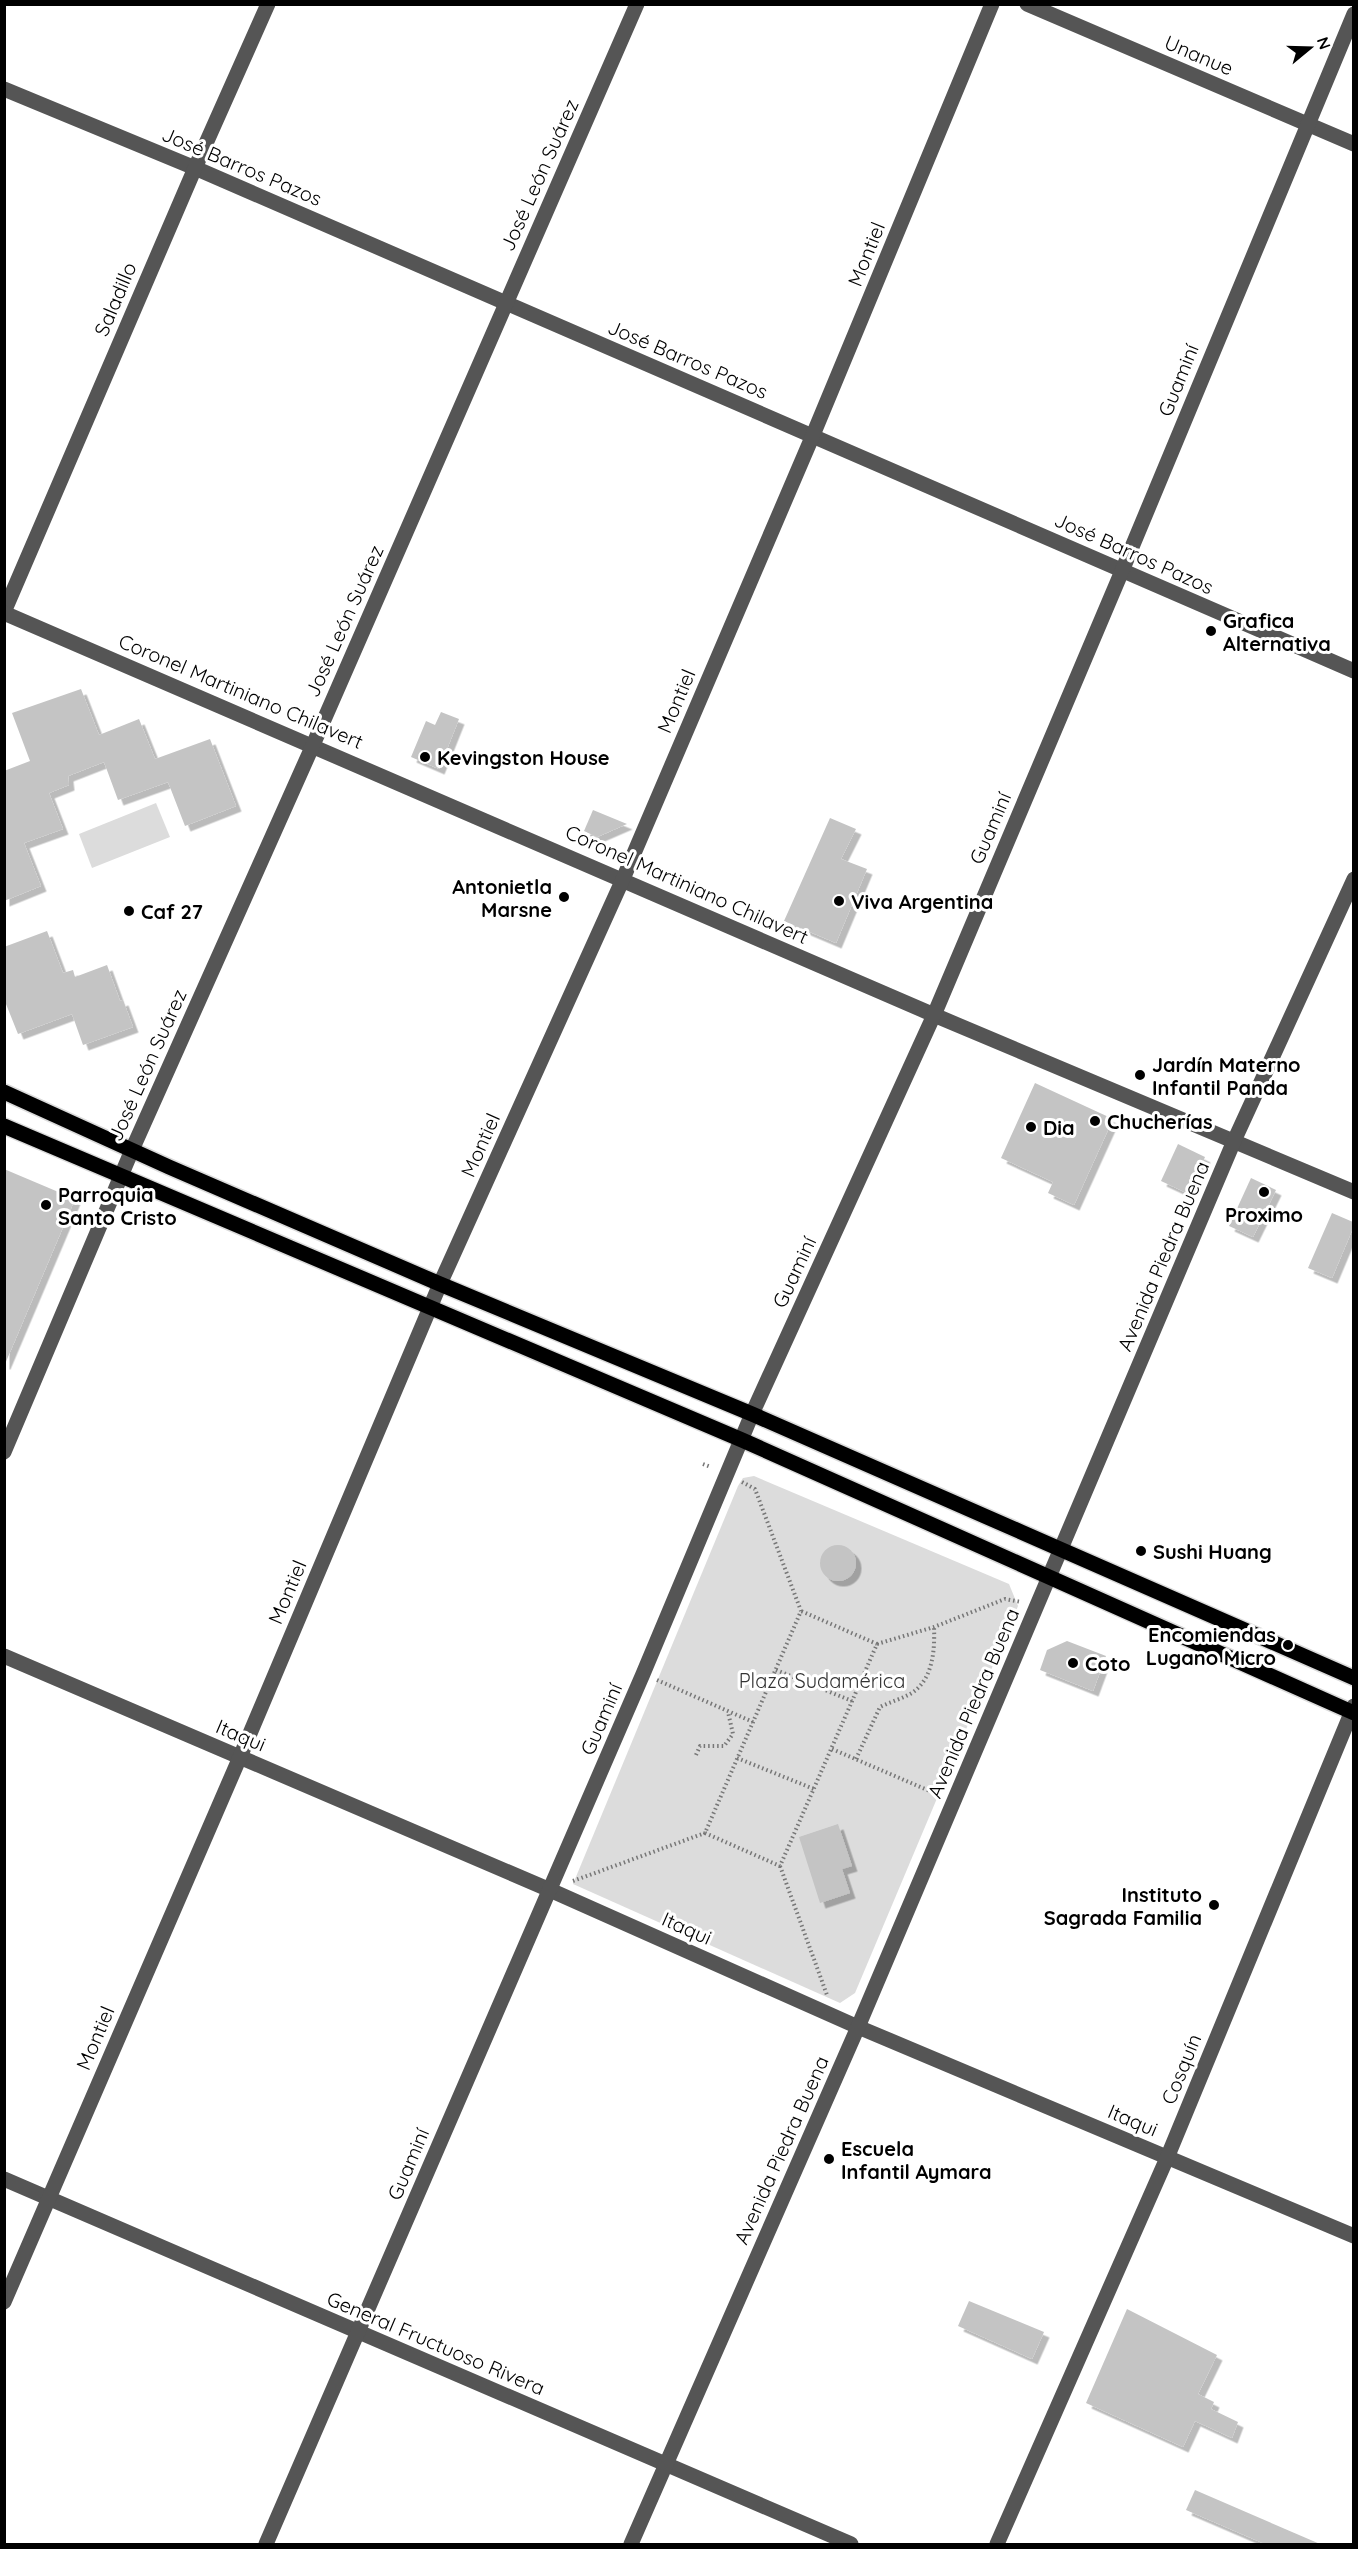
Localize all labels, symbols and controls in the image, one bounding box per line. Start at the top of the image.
north arrow [1280,18,1340,78]
street label: Unanue [1161,29,1237,81]
text: N [1313,34,1336,52]
street label: José León Suárez [494,95,584,255]
street label: José Barros Pazos [158,121,326,211]
street label: Montiel [842,218,890,290]
street label: Saladillo [88,258,142,340]
street label: José Barros Pazos [604,314,772,404]
street label: Guaminí [1152,340,1204,420]
street label: José Barros Pazos [1051,507,1217,599]
street label: José León Suárez [299,541,389,701]
place label: Grafica Alternativa [1223,608,1331,656]
marker: Grafica Alternativa [1204,624,1218,638]
street label: Coronel Martiniano Chilavert [115,628,367,754]
street label: Montiel [651,665,701,737]
place label: Kevingston House [437,745,610,770]
marker: Kevingston House [418,750,432,764]
street label: Guaminí [964,788,1017,868]
street label: Coronel Martiniano Chilavert [562,819,813,949]
place label: Antonietla Marsne [452,874,552,922]
place label: Viva Argentina [851,889,993,914]
marker: Antonietla Marsne [557,890,571,904]
marker: Viva Argentina [832,894,846,908]
place label: Caf 27 [141,899,203,924]
marker: Caf 27 [122,904,136,918]
street label: José León Suárez [102,985,192,1145]
place label: Jardín Materno Infantil Panda [1152,1052,1301,1100]
marker: Jardín Materno Infantil Panda [1133,1068,1147,1082]
street label: Montiel [455,1109,505,1181]
place label: Chucherías [1107,1109,1213,1134]
marker: Chucherías [1088,1114,1102,1128]
place label: Dia [1043,1115,1075,1140]
marker: Dia [1024,1120,1038,1134]
street label: Avenida Piedra Buena [1112,1157,1214,1355]
place label: Parroquia Santo Cristo [58,1182,177,1230]
marker: Proximo [1257,1185,1271,1199]
marker: Parroquia Santo Cristo [39,1198,53,1212]
place label: Proximo [1225,1202,1303,1227]
street label: Guaminí [767,1232,822,1312]
place label: Sushi Huang [1153,1539,1272,1564]
marker: Sushi Huang [1134,1544,1148,1558]
street label: Montiel [262,1556,312,1628]
street label: Avenida Piedra Buena [922,1604,1024,1802]
place label: Encomiendas Lugano Micro [1146,1622,1276,1670]
marker: Encomiendas Lugano Micro [1281,1638,1295,1652]
place label: Coto [1085,1651,1131,1676]
marker: Coto [1066,1656,1080,1670]
park label: Plaza Sudamérica [739,1668,905,1693]
street label: Guaminí [575,1679,628,1759]
street label: Itaqui [212,1713,270,1757]
place label: Instituto Sagrada Familia [1044,1882,1202,1930]
marker: Instituto Sagrada Familia [1207,1898,1221,1912]
street label: Itaqui [658,1906,716,1950]
street label: Montiel [70,2002,120,2074]
street label: Cosquín [1156,2030,1206,2108]
street label: Avenida Piedra Buena [728,2052,834,2248]
street label: Itaqui [1104,2098,1162,2142]
street label: Guaminí [382,2124,435,2204]
place label: Escuela Infantil Aymara [841,2136,992,2184]
marker: Escuela Infantil Aymara [822,2152,836,2166]
street label: General Fructuoso Rivera [323,2286,549,2400]

